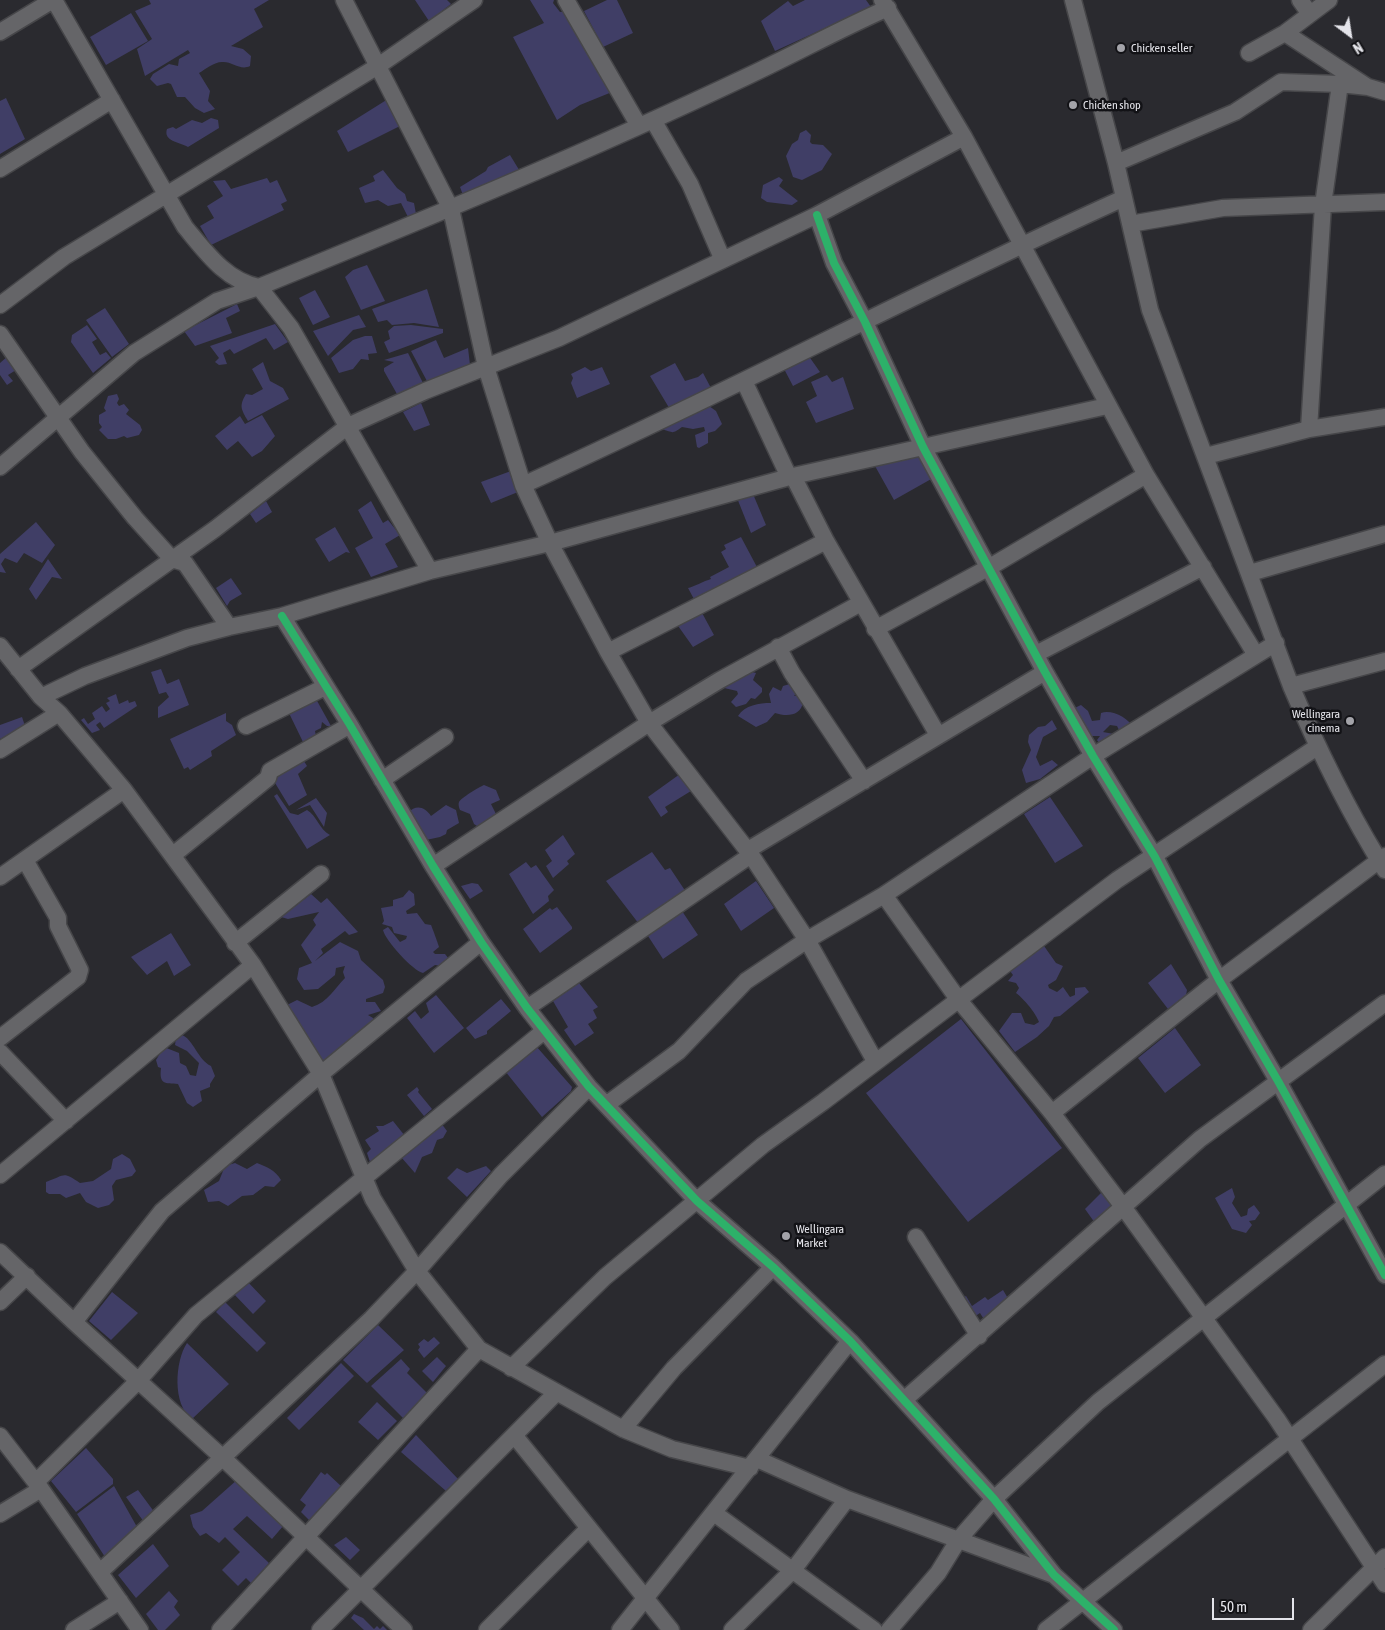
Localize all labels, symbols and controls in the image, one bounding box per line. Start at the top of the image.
north arrow [1325,10,1375,60]
text: N [1350,39,1365,57]
place label: Chicken seller [1131,41,1192,55]
marker: Chicken seller [1115,42,1127,54]
place label: Chicken shop [1083,98,1141,112]
marker: Chicken shop [1067,99,1079,111]
place label: Wellingara cinema [1292,707,1340,735]
marker: Wellingara cinema [1344,715,1356,727]
place label: Wellingara Market [796,1222,844,1250]
marker: Wellingara Market [780,1230,792,1242]
scale bar [1215,1588,1298,1620]
text: 50 m [1220,1598,1247,1615]

